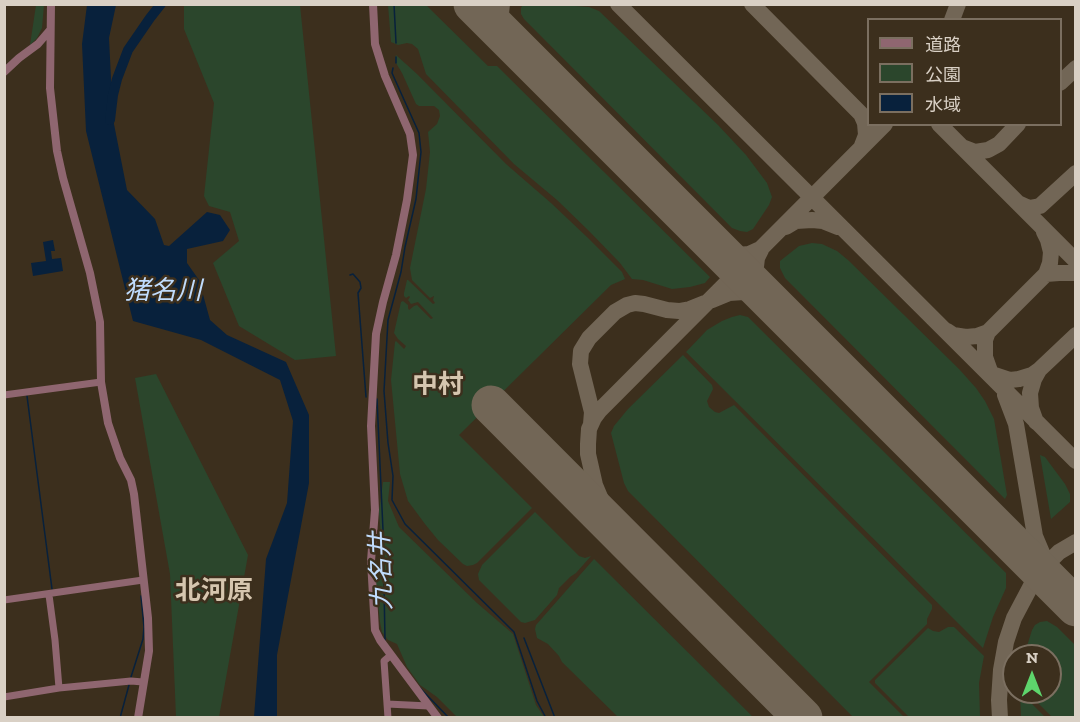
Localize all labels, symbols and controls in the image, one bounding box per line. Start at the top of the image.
legend [867,18,1062,126]
text: 道路 [925,34,961,56]
text: 公園 [925,64,961,86]
text: 水域 [925,94,961,116]
water label: 猪名川 [124,276,202,308]
district label: 中村 [412,370,464,402]
water label: 九名井 [365,531,399,611]
district label: 北河原 [175,576,253,608]
north arrow [1002,644,1062,704]
text: N [1026,648,1038,667]

